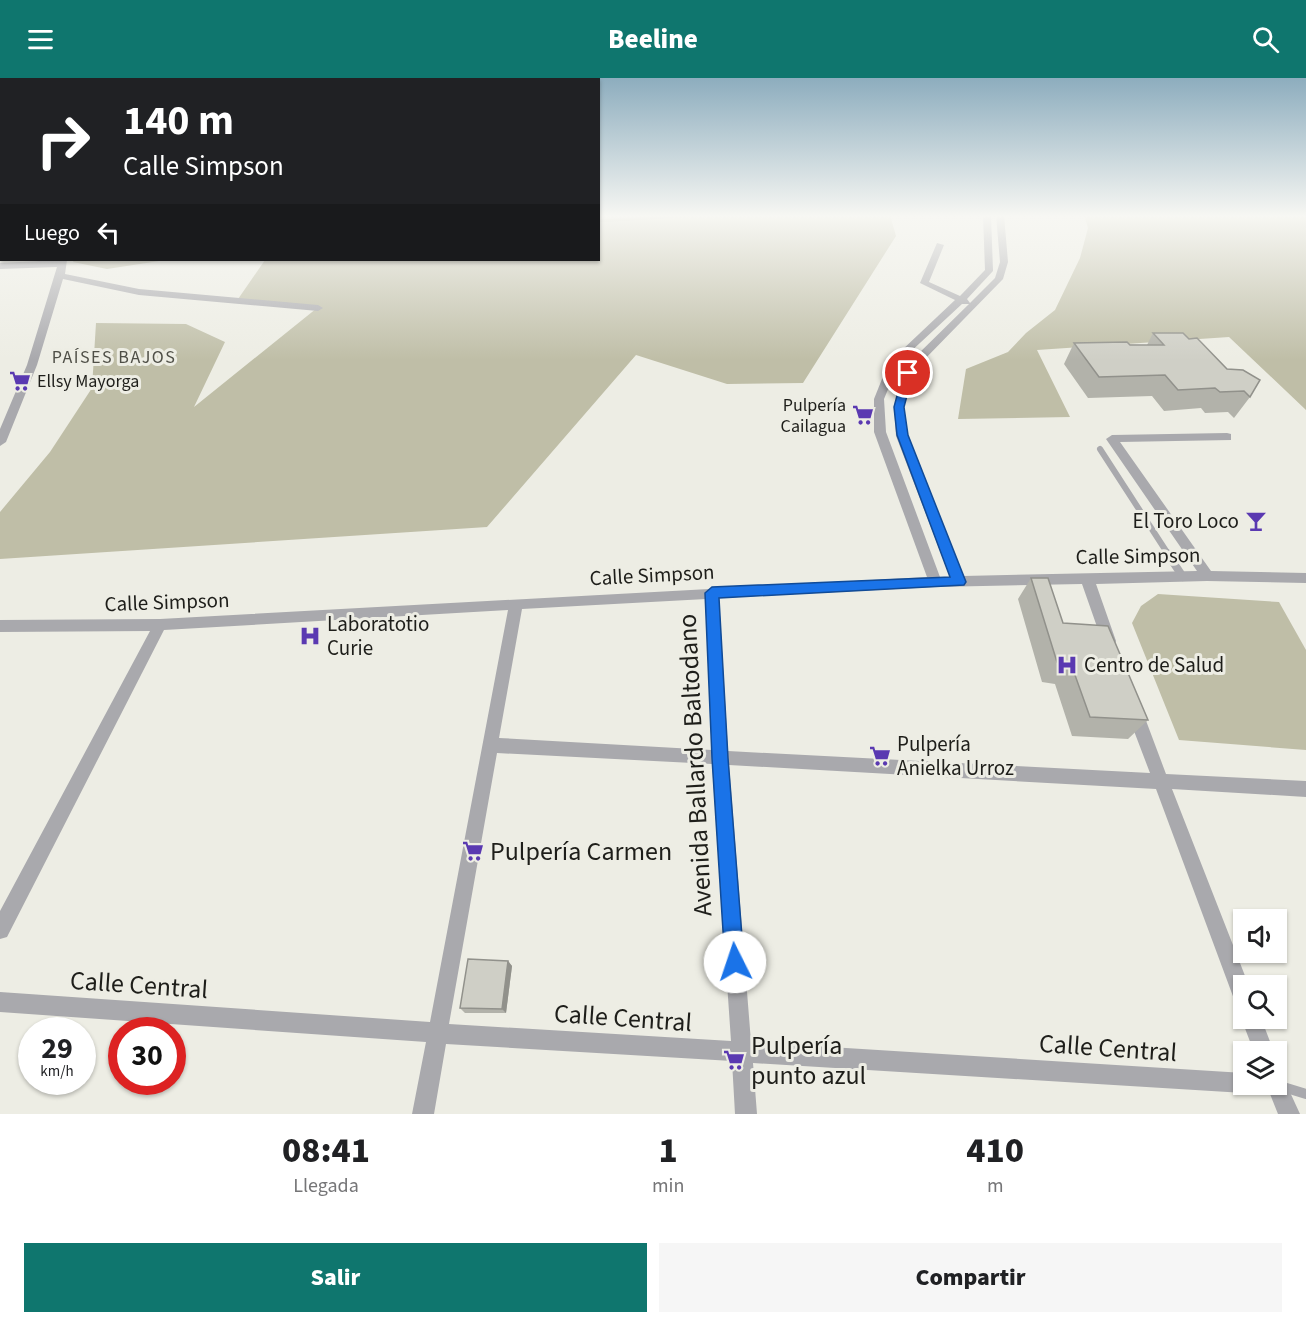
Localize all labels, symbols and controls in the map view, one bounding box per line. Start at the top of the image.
text: Beeline [608,20,698,59]
icon: menu [24,23,57,56]
icon: search [1249,23,1282,56]
text: 140 m [123,91,234,151]
icon: right [24,102,102,180]
text: Calle Simpson [123,147,284,186]
icon: left [92,216,125,249]
text: Luego [24,217,80,249]
district label: PAÍSES BAJOS [52,345,176,370]
pin [882,347,933,398]
icon: arrive [891,356,924,389]
supermarket icon: Ellsy Mayorga [8,369,32,393]
place label: Ellsy Mayorga [37,369,139,394]
place label: Pulpería Cailagua [781,393,846,439]
supermarket icon: Pulpería Cailagua [851,403,875,427]
place label: El Toro Loco [1133,506,1239,536]
bar icon: El Toro Loco [1244,509,1268,533]
street label: Calle Simpson [1075,540,1201,572]
street label: Calle Simpson [589,557,715,593]
street label: Calle Simpson [104,585,230,619]
place label: Laboratotio Curie [327,609,429,663]
street label: Avenida Ballardo Baltodano [669,613,721,917]
hospital icon: Laboratotio Curie [298,624,322,648]
place label: Centro de Salud [1084,650,1224,680]
hospital icon: Centro de Salud [1055,653,1079,677]
place label: Pulpería Anielka Urroz [897,729,1014,783]
supermarket icon: Pulpería Anielka Urroz [868,744,892,768]
place label: Pulpería Carmen [490,833,672,870]
supermarket icon: Pulpería Carmen [461,839,485,863]
map controls [1233,909,1287,1095]
button: sound [1233,909,1287,963]
position arrow [703,930,767,994]
street label: Calle Central [69,962,209,1008]
button: search [1233,975,1287,1029]
street label: Calle Central [553,995,693,1041]
speed limit sign: 30 [108,1017,186,1095]
street label: Calle Central [1038,1025,1178,1071]
text: 29 [41,1027,73,1070]
place label: Pulpería punto azul [751,1027,866,1094]
button: layers [1233,1041,1287,1095]
supermarket icon: Pulpería punto azul [722,1048,746,1072]
text: km/h [40,1061,74,1082]
text: 08:41 [282,1125,370,1176]
text: 1 [659,1125,678,1176]
text: 410 [966,1125,1024,1176]
text: Llegada [293,1172,359,1200]
text: min [652,1172,684,1200]
text: m [987,1172,1003,1200]
button: Salir [24,1243,647,1312]
button: Compartir [659,1243,1282,1312]

